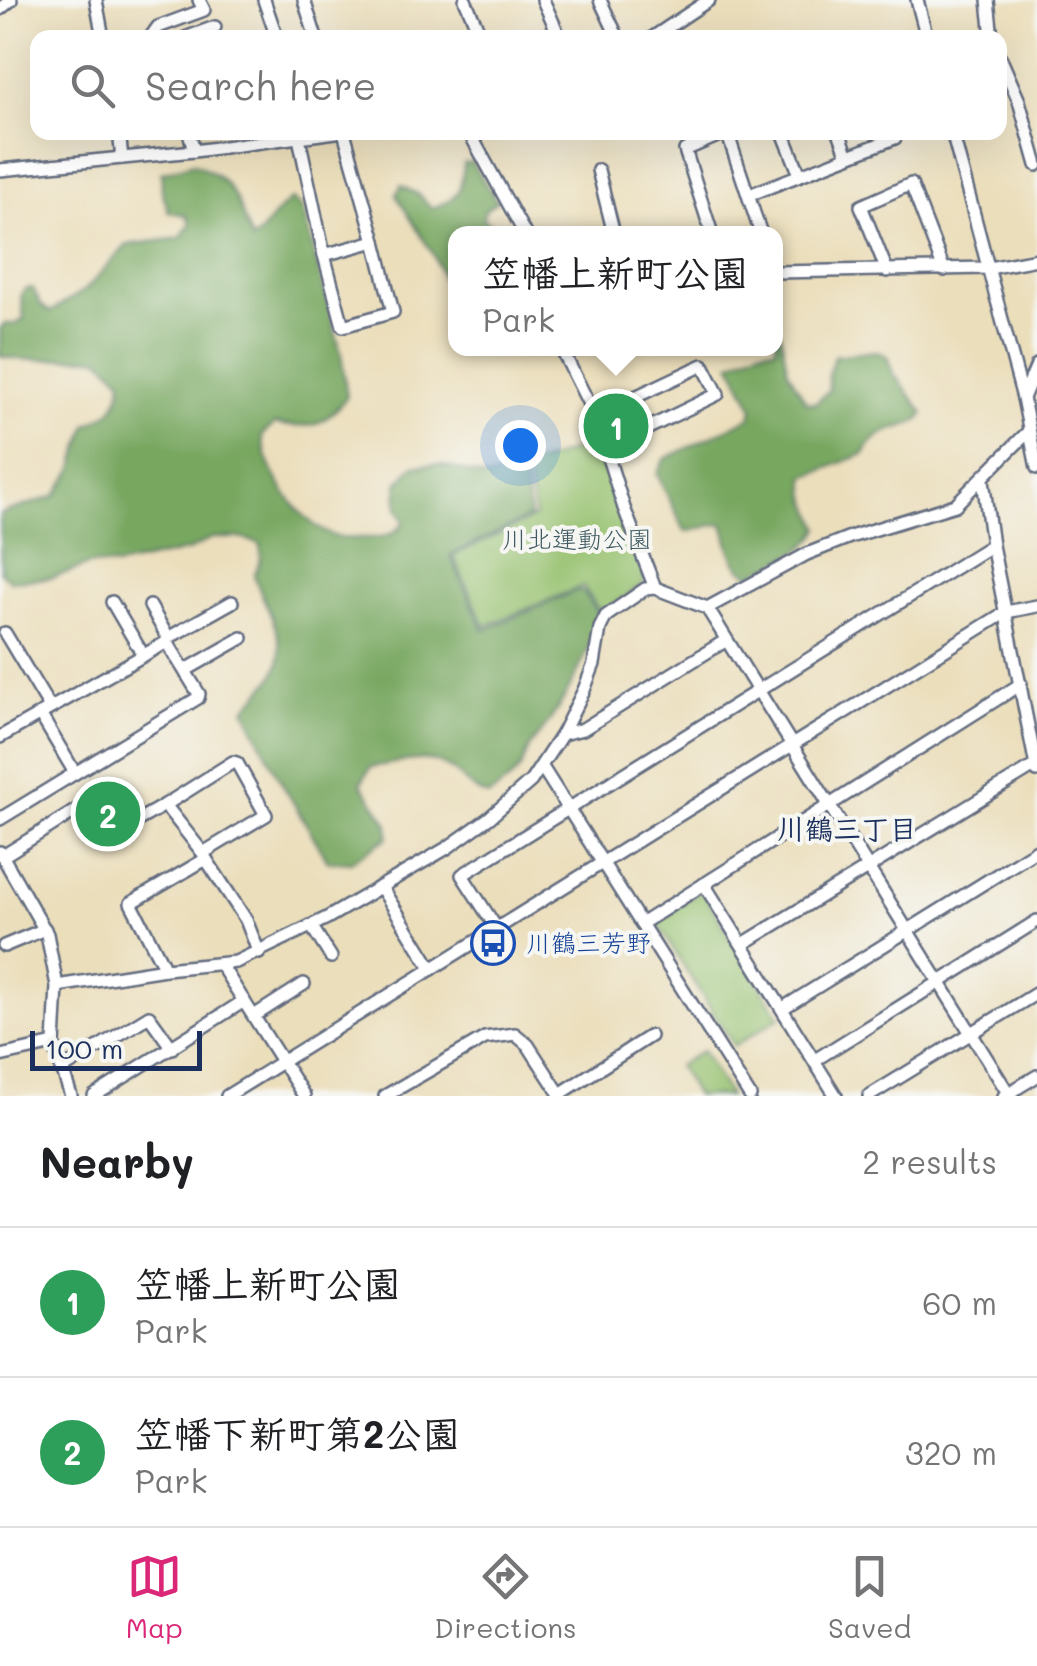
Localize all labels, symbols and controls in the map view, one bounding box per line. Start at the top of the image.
search box [30,30,1007,140]
icon: search [65,58,120,113]
text: Search here [145,60,376,110]
popup [448,226,783,356]
text: 笠幡上新町公園 [482,247,749,297]
text: Park [482,298,555,340]
pin: 1 [584,388,648,464]
your location [495,420,546,471]
park label: 川北運動公園 [502,522,652,554]
pin: 2 [76,776,140,852]
district label: 川鶴三丁目 [777,810,917,846]
bus stop icon: 川鶴三芳野 [470,920,516,966]
place label: 川鶴三芳野 [526,926,651,958]
scale bar [30,1026,202,1070]
text: 100 m [45,1030,123,1066]
text: Nearby [40,1134,194,1189]
text: 2 results [862,1140,997,1182]
text: 笠幡上新町公園 [135,1258,401,1308]
text: 1 [65,1281,80,1323]
text: 60 m [922,1281,997,1323]
text: Park [135,1309,208,1351]
text: 笠幡下新町第2公園 [135,1408,460,1458]
text: 2 [64,1431,81,1473]
text: 320 m [905,1431,997,1473]
text: Park [135,1459,208,1501]
tab: Map [126,1549,183,1645]
tab: Directions [434,1549,577,1645]
tab: Saved [828,1549,911,1645]

